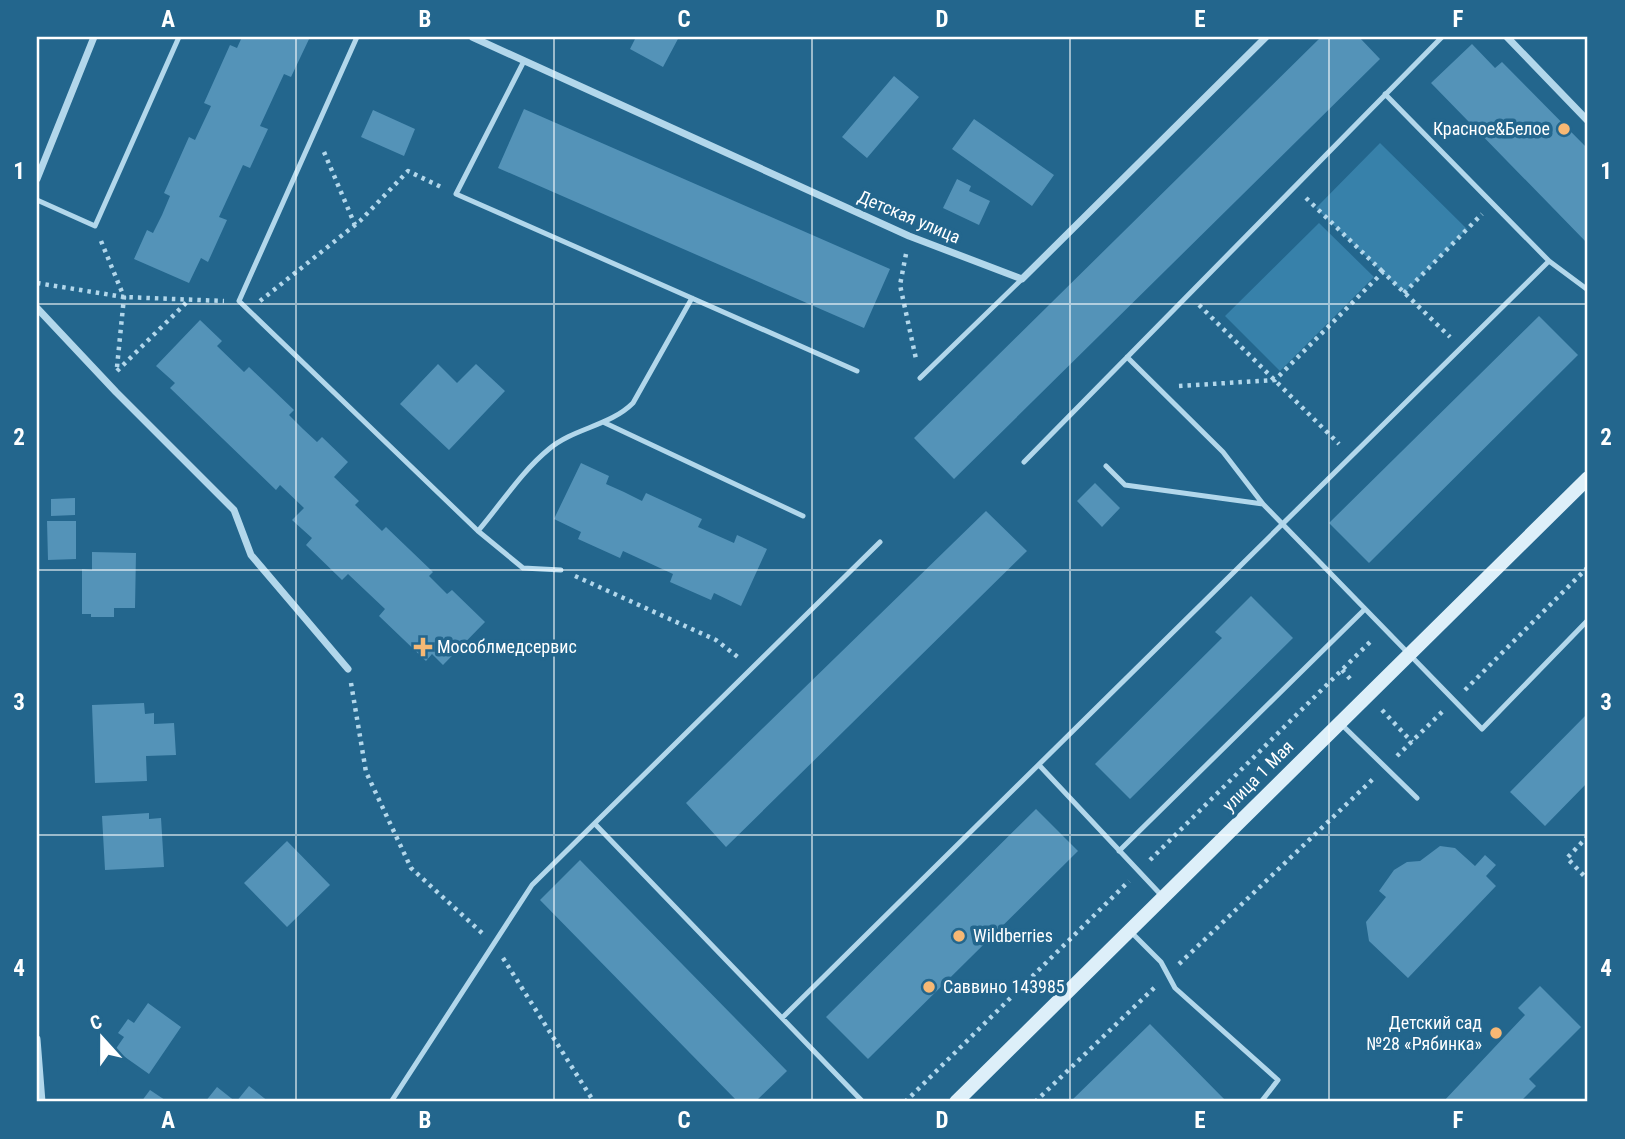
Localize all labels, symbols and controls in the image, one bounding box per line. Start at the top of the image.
text: A [161,6,175,33]
text: B [419,6,431,33]
text: C [677,6,691,33]
text: D [936,6,949,33]
text: E [1194,6,1206,33]
text: F [1453,6,1464,33]
place label: Красное&Белое [1433,118,1550,139]
marker: Красное&Белое [1556,121,1572,137]
text: 1 [13,158,25,185]
text: 1 [1600,158,1612,185]
street label: Детская улица [855,186,964,248]
text: 2 [13,424,25,451]
text: 2 [1600,424,1612,451]
place label: Мособлмедсервис [437,636,577,657]
marker: Мособлмедсервис [415,639,431,655]
text: 3 [13,689,25,716]
text: 3 [1600,689,1612,716]
street label: улица 1 Мая [1218,736,1297,815]
place label: Wildberries [973,925,1053,946]
marker: Wildberries [951,928,967,944]
text: 4 [13,955,25,982]
text: 4 [1600,955,1612,982]
place label: Саввино 143985 [943,976,1065,997]
marker: Саввино 143985 [921,979,937,995]
north arrow [66,1002,136,1072]
text: С [87,1010,105,1035]
place label: Детский сад №28 «Рябинка» [1366,1012,1482,1054]
marker: Детский сад №28 «Рябинка» [1488,1025,1504,1041]
text: A [161,1107,175,1134]
text: B [419,1107,431,1134]
text: C [677,1107,691,1134]
text: D [936,1107,949,1134]
text: E [1194,1107,1206,1134]
text: F [1453,1107,1464,1134]

